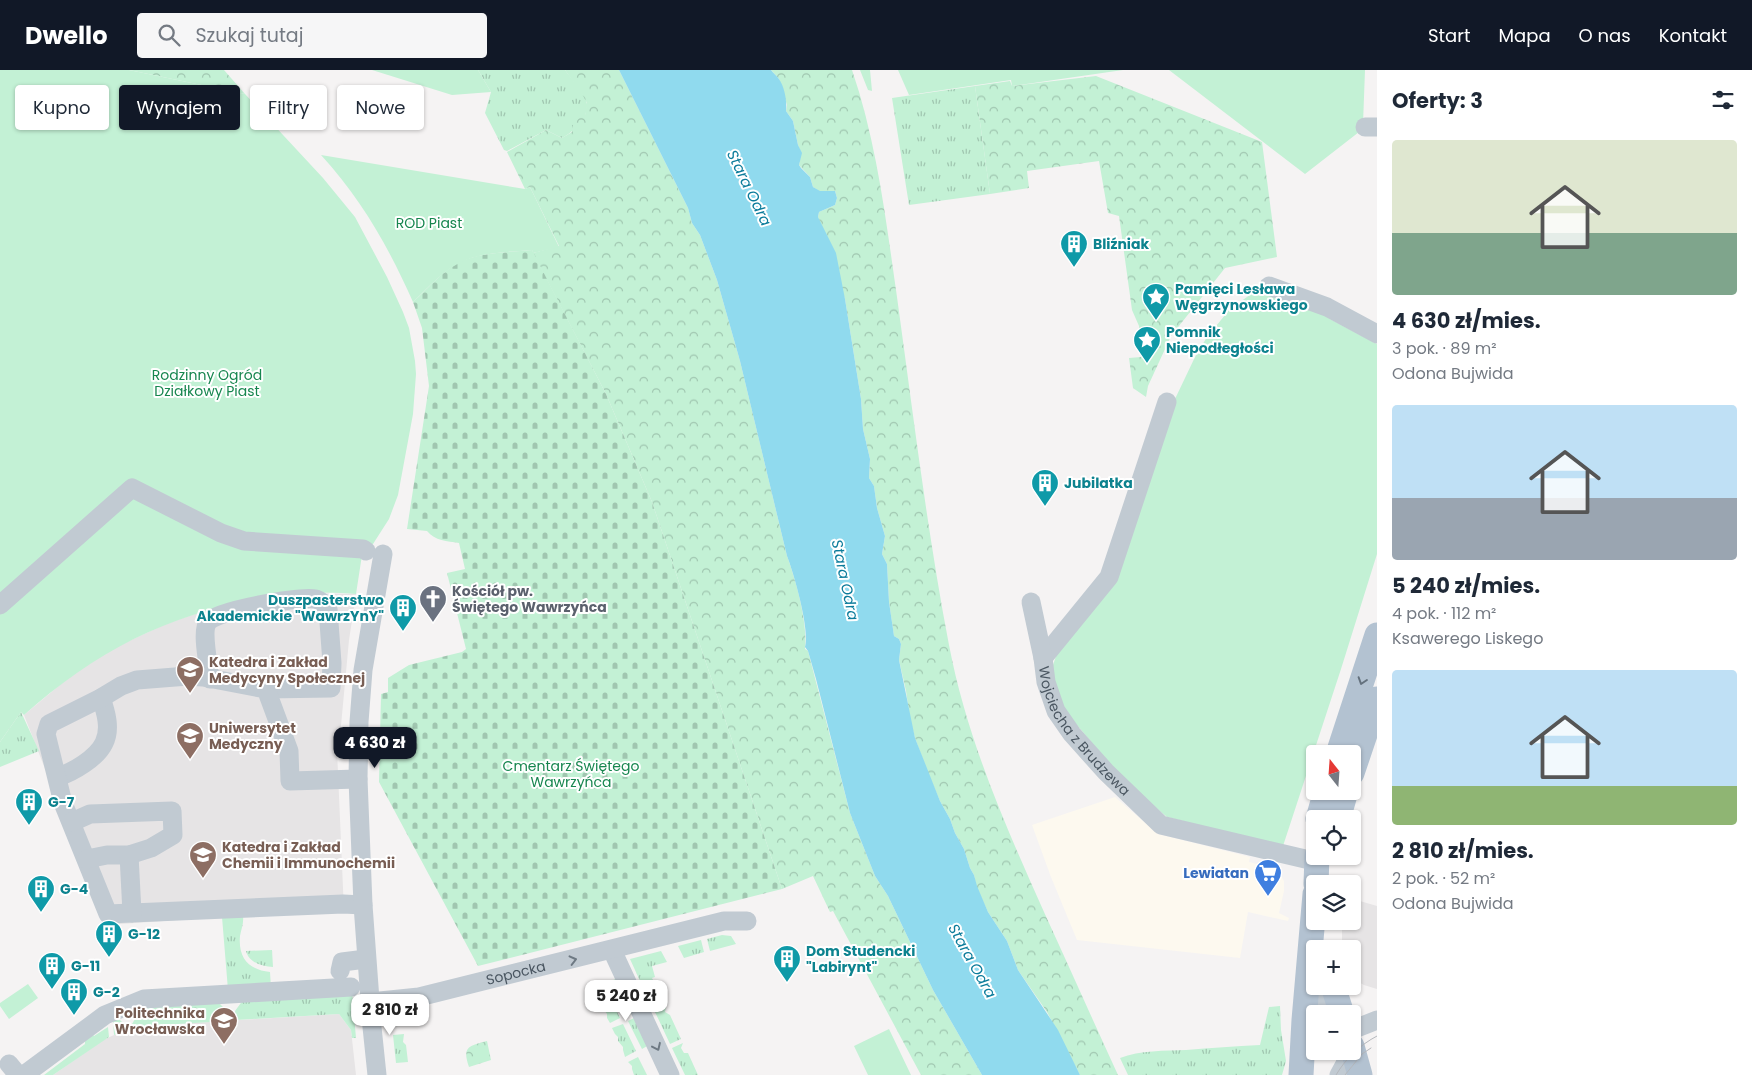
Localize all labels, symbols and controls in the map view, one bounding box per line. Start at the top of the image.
search box [137,13,487,58]
text: Dwello [25,19,107,52]
icon: search [155,21,183,49]
text: Szukaj tutaj [195,22,303,49]
text: Start [1428,23,1471,48]
text: Mapa [1499,23,1551,48]
text: O nas [1579,23,1631,48]
text: Kontakt [1659,23,1727,48]
chip: Kupno [15,85,109,130]
chip: Wynajem [119,85,240,130]
chip: Filtry [250,85,327,130]
chip: Nowe [337,85,424,130]
text: Oferty: 3 [1392,86,1483,115]
icon: filters [1709,86,1737,114]
water label: Stara Odra [722,146,777,229]
icon: home [1520,172,1610,262]
park label: ROD Piast [396,213,462,233]
building icon: Bliźniak [1059,229,1089,268]
place label: Bliźniak [1093,234,1150,254]
place label: Pamięci Lesława Węgrzynowskiego [1175,279,1308,315]
place icon: Pamięci Lesława Węgrzynowskiego [1141,282,1171,321]
text: 4 630 zł/mies. [1392,306,1541,335]
place label: Pomnik Niepodłegłości [1166,322,1274,358]
place icon: Pomnik Niepodłegłości [1132,325,1162,364]
text: 3 pok. · 89 m² [1392,337,1497,360]
text: Odona Bujwida [1392,362,1514,385]
park label: Rodzinny Ogród Działkowy Piast [152,365,262,401]
icon: home [1520,437,1610,527]
building icon: Jubilatka [1030,468,1060,507]
place label: Jubilatka [1064,473,1133,493]
water label: Stara Odra [827,538,864,622]
text: 5 240 zł/mies. [1392,571,1540,600]
place label: Kościół pw. Świętego Wawrzyńca [452,581,607,617]
church icon: Kościół pw. Świętego Wawrzyńca [418,584,448,623]
place label: Duszpasterstwo Akademickie "WawrzYnY" [197,590,384,626]
building icon: Duszpasterstwo Akademickie "WawrzYnY" [388,593,418,632]
text: 4 pok. · 112 m² [1392,602,1496,625]
text: Ksawerego Liskego [1392,627,1543,650]
place label: Katedra i Zakład Medycyny Społecznej [209,652,365,688]
school or university icon: Katedra i Zakład Medycyny Społecznej [175,655,205,694]
street label: Wojciecha z Brudzewa [1034,665,1135,800]
one-way arrow [1358,676,1368,685]
icon: home [1520,702,1610,792]
place label: Uniwersytet Medyczny [209,718,296,754]
school or university icon: Uniwersytet Medyczny [175,721,205,760]
pin: 4 630 zł [323,726,427,769]
text: 4 630 zł [345,731,406,754]
north arrow [1306,745,1361,800]
map controls [1306,745,1361,1060]
park label: Cmentarz Świętego Wawrzyńca [503,756,639,792]
building icon: G-7 [14,787,44,826]
place label: G-7 [48,792,75,812]
button: locate [1306,810,1361,865]
text: 2 810 zł/mies. [1392,836,1534,865]
place label: Katedra i Zakład Chemii i Immunochemii [222,837,395,873]
school or university icon: Katedra i Zakład Chemii i Immunochemii [188,840,218,879]
supermarket icon: Lewiatan [1253,858,1283,897]
place label: Lewiatan [1183,863,1249,883]
text: 2 pok. · 52 m² [1392,867,1495,890]
building icon: G-4 [26,874,56,913]
button: layers [1306,875,1361,930]
place label: G-4 [60,879,88,899]
text: Odona Bujwida [1392,892,1514,915]
building icon: G-12 [94,919,124,958]
water label: Stara Odra [943,920,1002,1002]
place label: G-12 [128,924,160,944]
button: + [1306,940,1361,995]
place label: Dom Studencki "Labirynt" [806,941,915,977]
building icon: Dom Studencki "Labirynt" [772,944,802,983]
building icon: G-11 [37,951,67,990]
one-way arrow [569,955,578,966]
place label: G-11 [71,956,100,976]
street label: Sopocka [484,956,548,990]
building icon: G-2 [59,977,89,1016]
pin: 5 240 zł [574,980,678,1022]
place label: G-2 [93,982,120,1002]
text: 5 240 zł [596,984,656,1007]
pin: 2 810 zł [338,994,442,1036]
text: 2 810 zł [362,998,418,1021]
place label: Politechnika Wrocławska [115,1003,205,1039]
button: − [1306,1005,1361,1060]
school or university icon: Politechnika Wrocławska [209,1006,239,1045]
one-way arrow [650,1042,661,1051]

